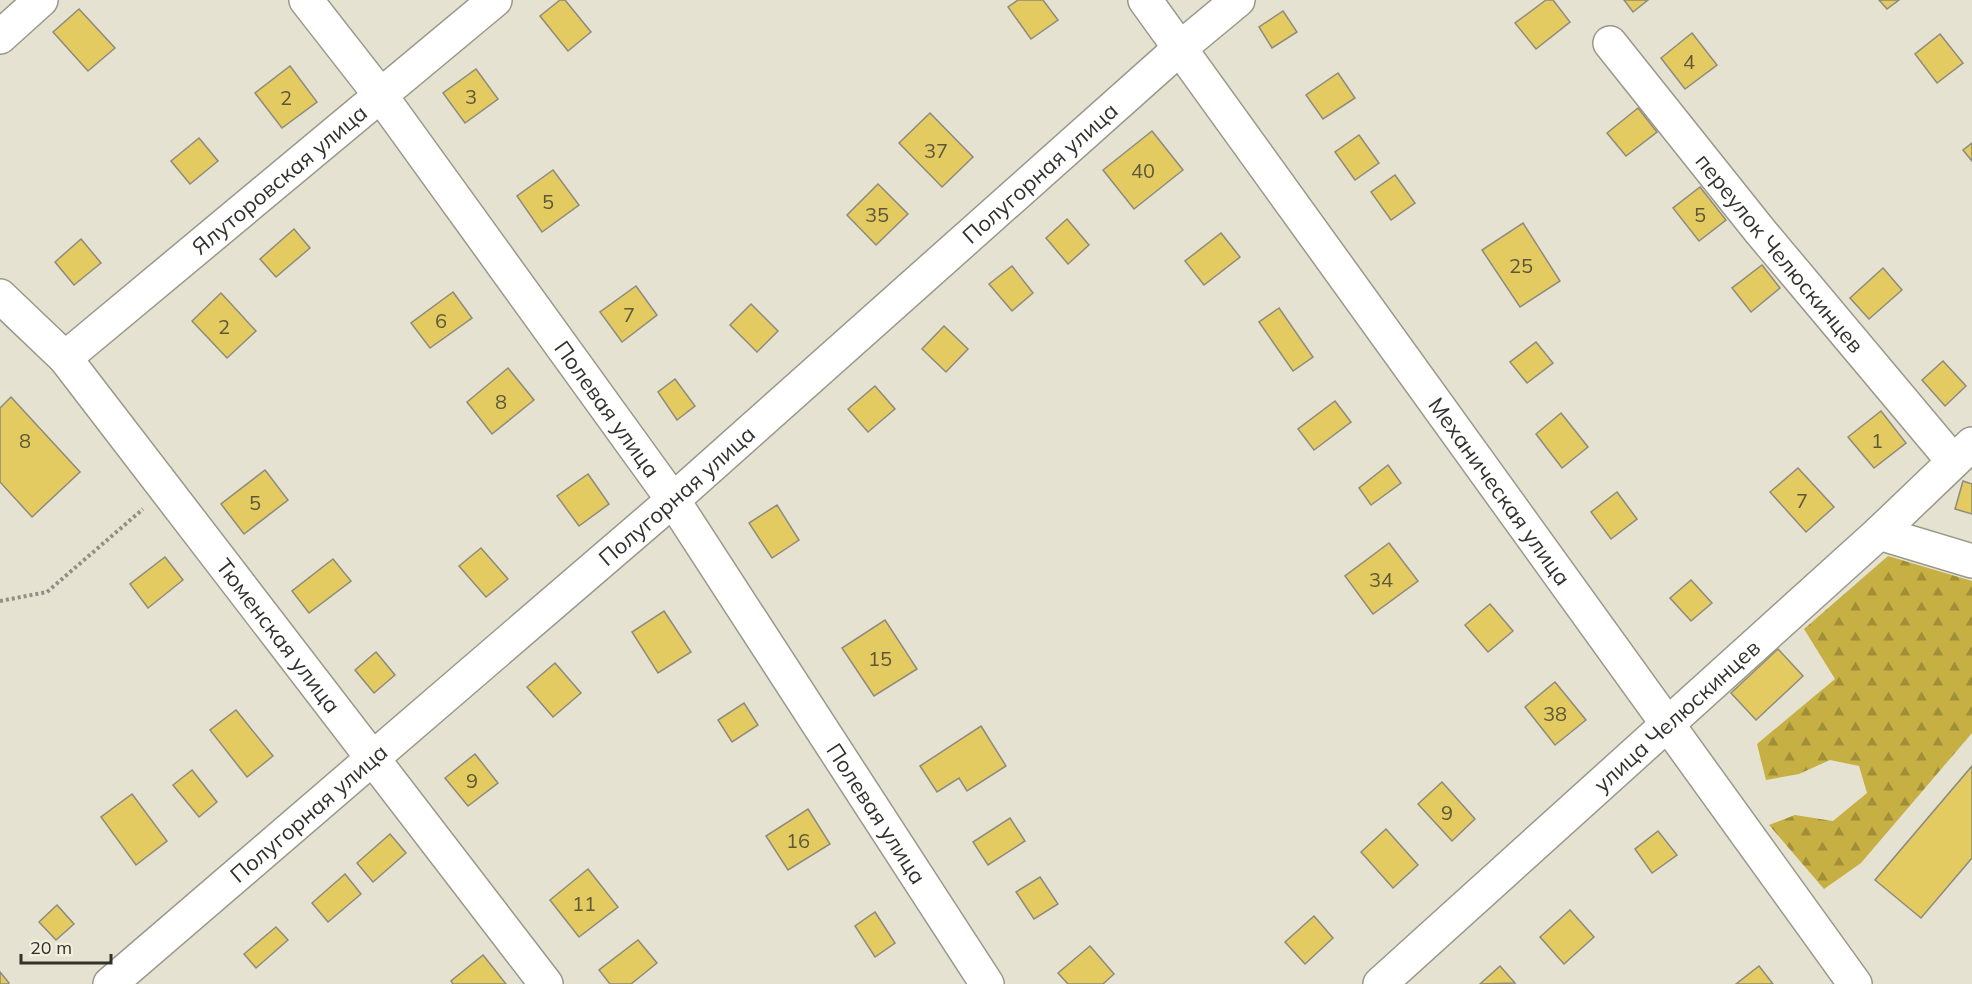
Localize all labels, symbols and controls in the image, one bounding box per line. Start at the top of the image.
house number: 4 [1683,49,1695,74]
house number: 3 [465,84,477,109]
house number: 2 [280,85,292,110]
street label: Полугорная улица [956,96,1123,250]
street label: Ялуторовская улица [186,98,373,261]
house number: 37 [924,138,948,163]
street label: переулок Челюскинцев [1689,148,1870,358]
house number: 40 [1131,158,1155,183]
house number: 5 [542,189,554,214]
house number: 35 [865,202,889,227]
house number: 5 [1694,202,1706,227]
house number: 25 [1509,253,1533,278]
house number: 7 [623,302,635,327]
house number: 6 [435,308,447,333]
house number: 2 [218,314,230,339]
street label: Полевая улица [548,335,666,483]
house number: 8 [495,389,507,414]
street label: Механическая улица [1422,392,1577,591]
street label: Полугорная улица [593,420,761,572]
house number: 8 [19,428,31,453]
house number: 1 [1871,428,1883,453]
house number: 7 [1796,488,1808,513]
house number: 5 [249,490,261,515]
street label: Тюменская улица [210,553,347,719]
house number: 34 [1369,567,1393,592]
street label: улица Челюскинцев [1588,633,1766,798]
house number: 15 [868,646,892,671]
house number: 38 [1543,701,1567,726]
street label: Полугорная улица [224,738,393,889]
street label: Полевая улица [821,738,932,889]
house number: 9 [466,768,478,793]
house number: 9 [1441,800,1453,825]
house number: 16 [786,828,810,853]
house number: 11 [572,891,596,916]
scale bar [21,927,111,965]
text: 20 m [30,936,72,959]

